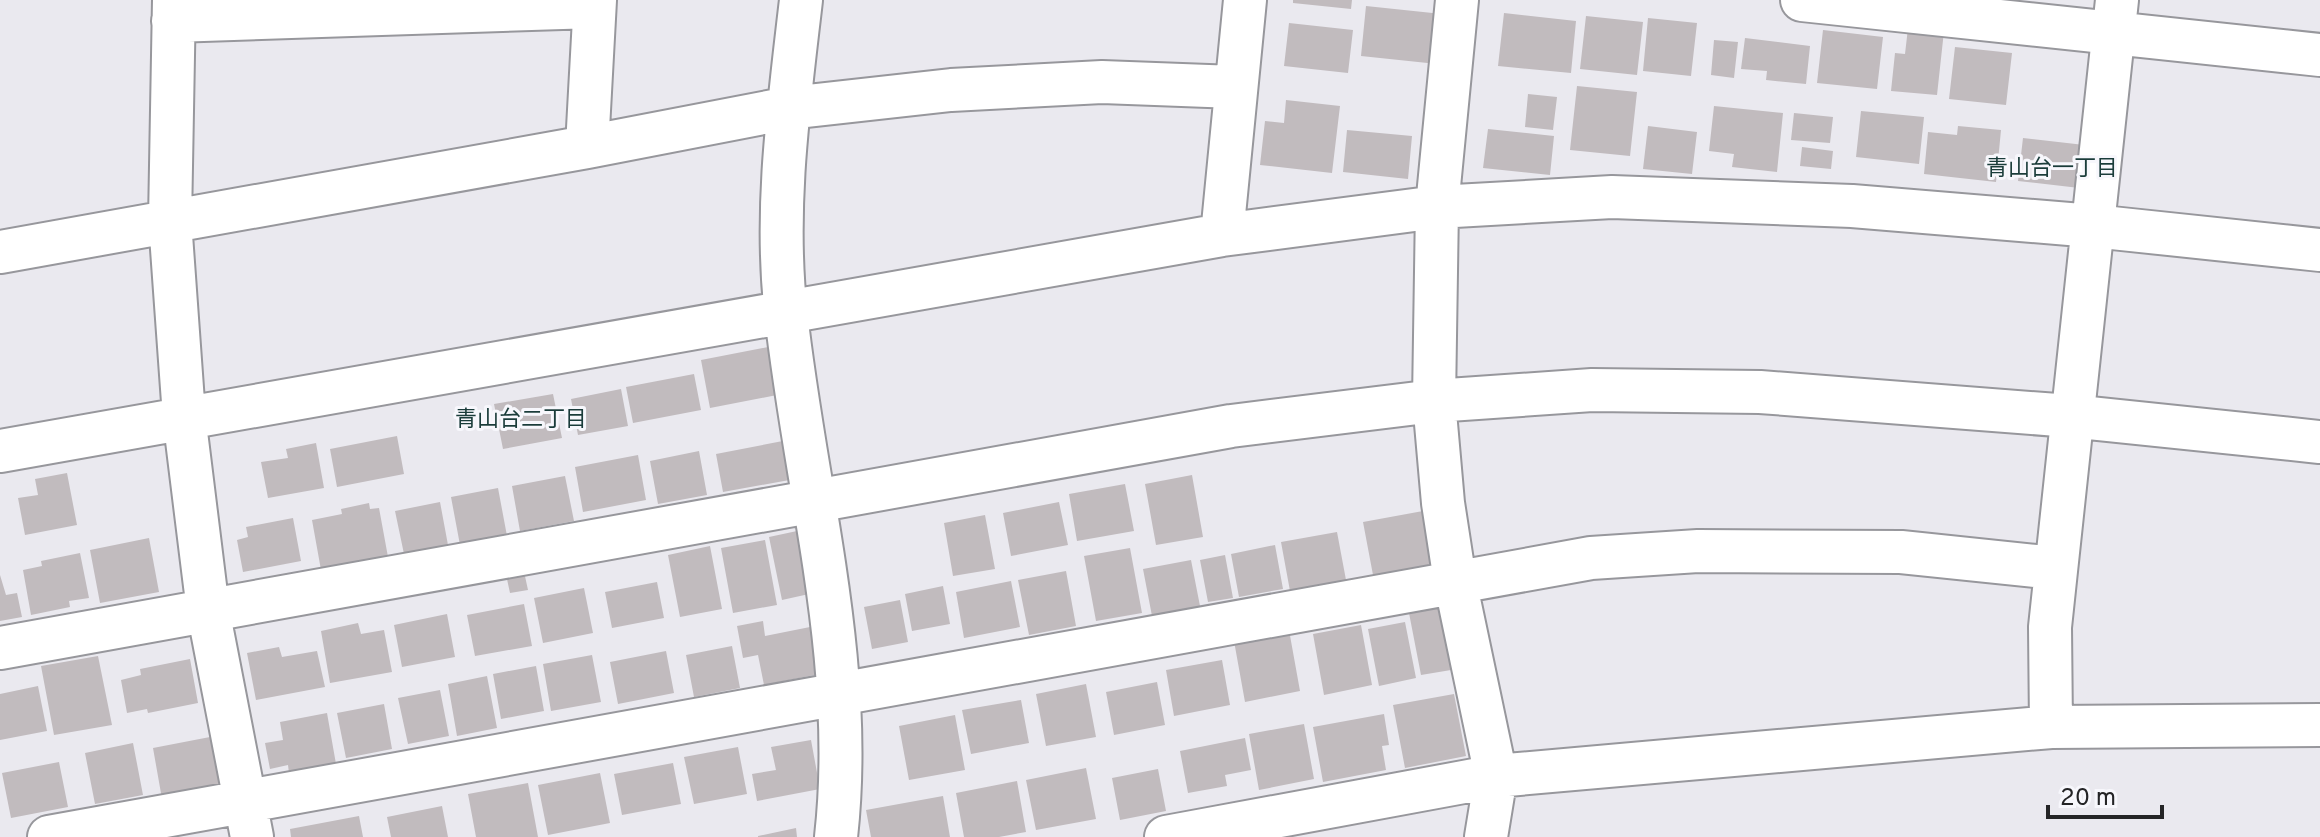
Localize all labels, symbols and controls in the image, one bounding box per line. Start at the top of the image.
district label: 青山台一丁目 [1986,156,2118,183]
district label: 青山台二丁目 [455,407,587,434]
scale bar [2048,769,2162,819]
text: 20 m [2060,784,2116,814]

